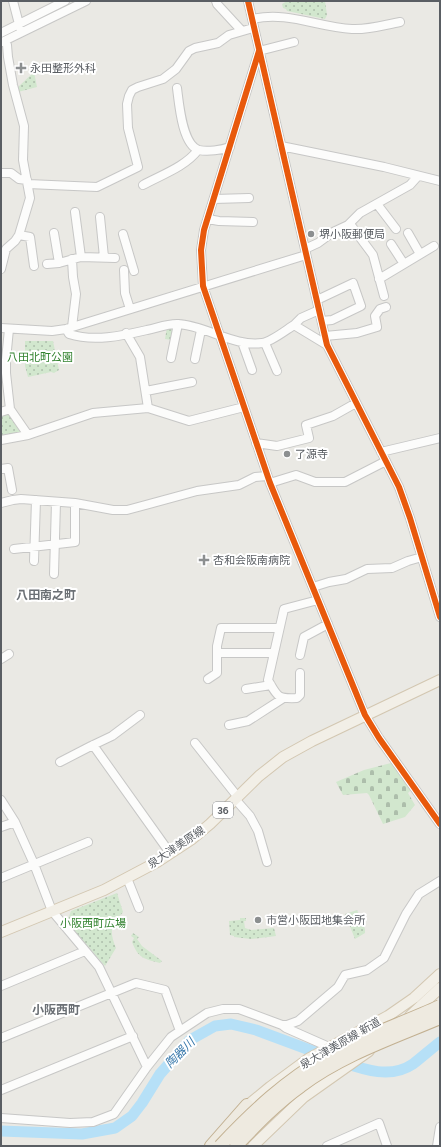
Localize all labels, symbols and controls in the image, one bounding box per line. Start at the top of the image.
marker: 永田整形外科 [15,62,27,74]
place label: 永田整形外科 [30,62,96,75]
place label: 堺小阪郵便局 [319,228,385,241]
marker: 堺小阪郵便局 [306,229,316,239]
park label: 八田北町公園 [7,351,73,364]
place label: 了源寺 [295,448,328,461]
marker: 了源寺 [282,449,292,459]
marker: 杏和会阪南病院 [198,554,210,566]
place label: 杏和会阪南病院 [213,554,290,567]
district label: 八田南之町 [16,588,76,602]
road number: 36 [213,802,233,818]
street label: 泉大津美原線 [145,824,207,871]
place label: 市営小阪団地集会所 [266,914,366,927]
marker: 市営小阪団地集会所 [253,915,263,925]
park label: 小阪西町広場 [60,917,126,930]
district label: 小阪西町 [32,1003,80,1017]
street label: 泉大津美原線 新道 [298,1015,383,1072]
water label: 陶器川 [162,1034,199,1071]

